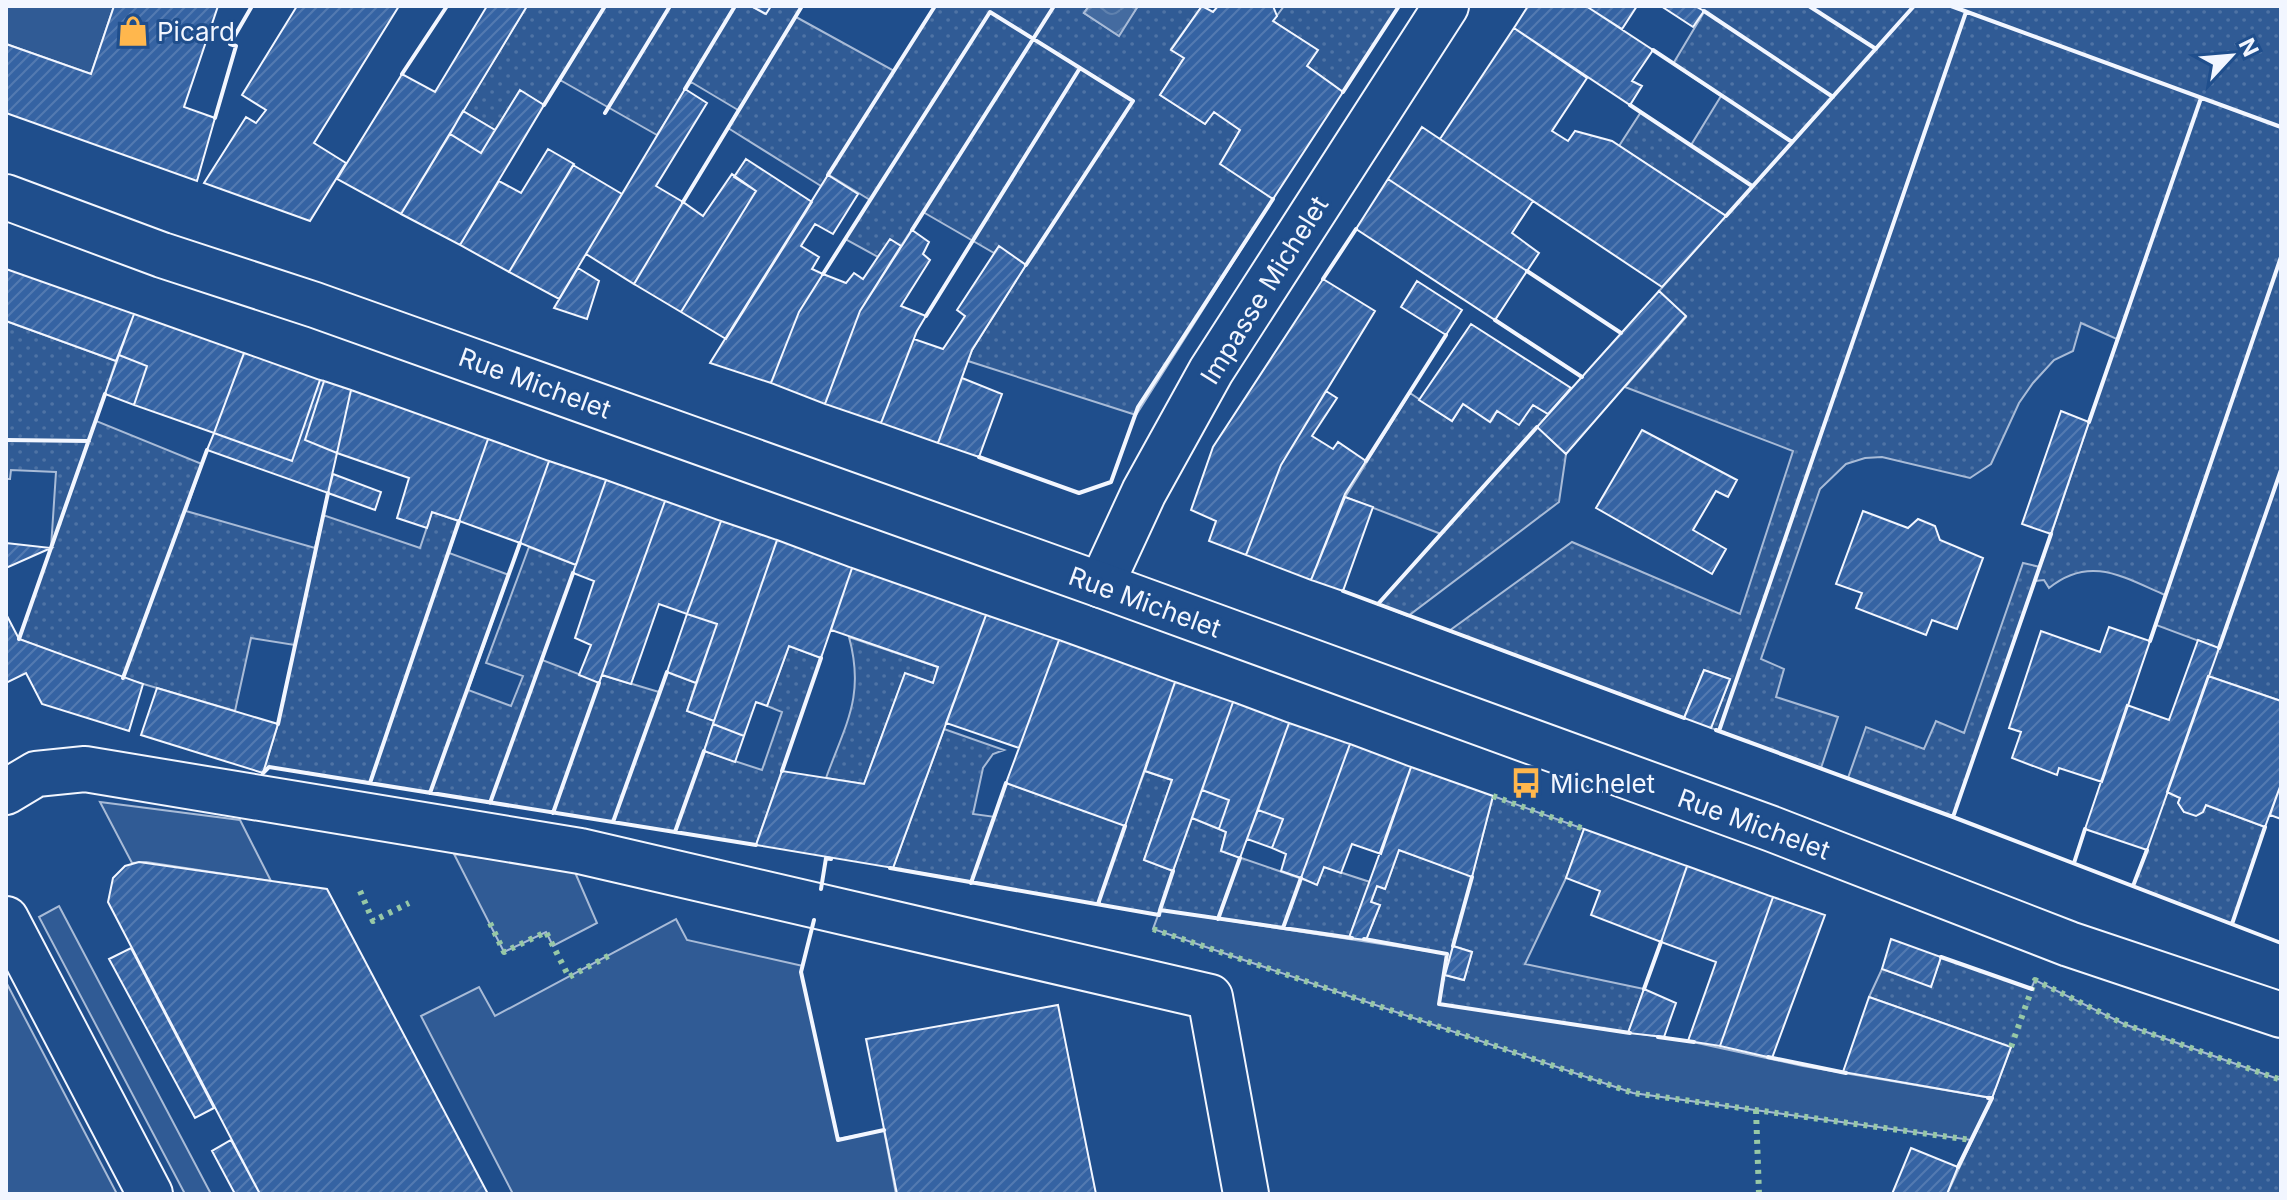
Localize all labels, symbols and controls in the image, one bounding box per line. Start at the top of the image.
shop icon: Picard [116,14,150,48]
place label: Picard [157,16,235,47]
north arrow [2191,16,2271,96]
text: N [2234,34,2264,60]
street label: Impasse Michelet [1194,190,1334,390]
street label: Rue Michelet [455,341,615,425]
street label: Rue Michelet [1065,560,1225,644]
bus stop icon: Michelet [1509,766,1543,800]
place label: Michelet [1550,768,1655,799]
street label: Rue Michelet [1674,782,1834,866]

